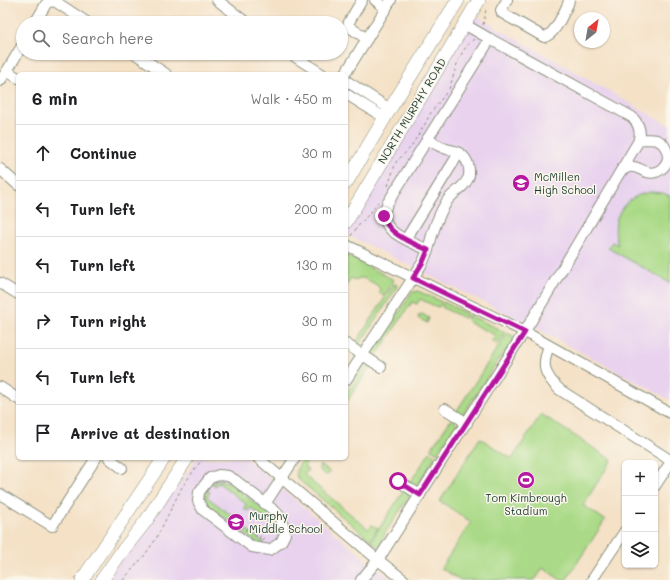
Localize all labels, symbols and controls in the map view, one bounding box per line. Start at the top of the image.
north arrow [574,12,610,48]
search box [16,16,348,60]
icon: search [30,27,52,49]
text: Search here [62,28,153,48]
street label: NORTH MURPHY ROAD [374,55,449,166]
text: 6 min [32,87,77,109]
text: Walk · 450 m [251,90,332,107]
icon: ahead [32,142,54,164]
text: Continue [70,143,137,163]
text: 30 m [302,144,332,161]
place label: McMillen High School [534,169,596,197]
school or university icon: McMillen High School [511,173,531,193]
icon: left [32,198,54,220]
text: Turn left [70,199,135,219]
text: 200 m [294,200,332,217]
route end [375,207,393,225]
icon: left [32,254,54,276]
text: Turn left [70,255,135,275]
text: 130 m [296,256,332,273]
icon: right [32,310,54,332]
text: Turn right [70,311,147,331]
text: 30 m [302,312,332,329]
icon: left [32,366,54,388]
text: Turn left [70,367,135,387]
text: 60 m [302,368,332,385]
icon: arrive [32,422,54,444]
text: Arrive at destination [70,423,230,443]
map controls [622,460,658,568]
button: + [622,460,658,496]
sports icon: Tom Kimbrough Stadium [516,470,536,490]
route start [389,472,407,490]
place label: Tom Kimbrough Stadium [485,490,567,518]
button: − [622,496,658,532]
place label: Murphy Middle School [249,508,323,536]
school or university icon: Murphy Middle School [226,512,246,532]
button: layers [622,532,658,568]

